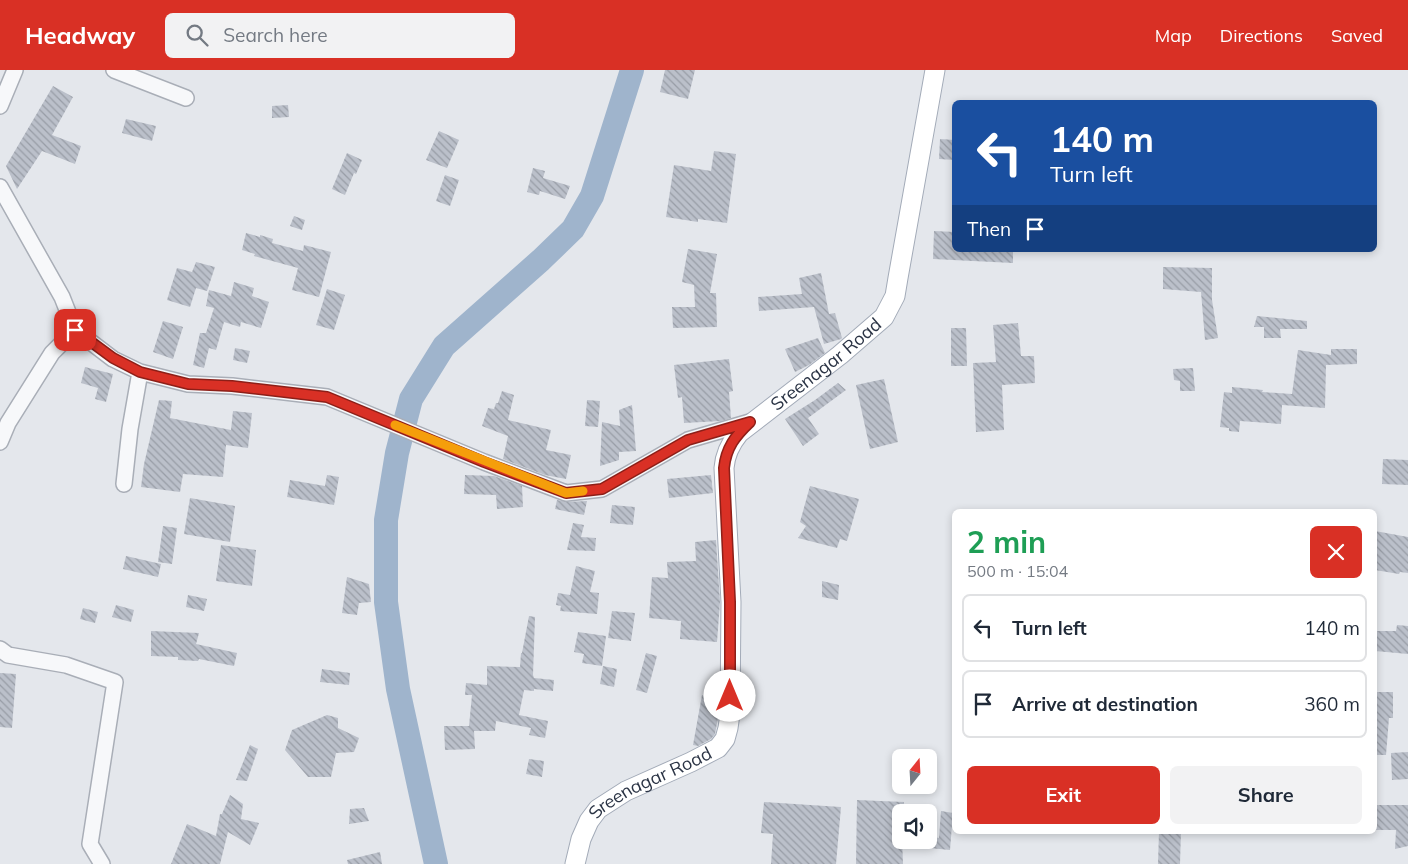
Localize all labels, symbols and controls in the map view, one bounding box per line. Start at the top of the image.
search box [165,13,515,58]
text: Headway [25,20,135,50]
icon: search [183,21,211,49]
text: Search here [223,23,328,47]
text: Map [1155,24,1192,47]
text: Directions [1220,24,1303,47]
text: Saved [1331,24,1383,47]
text: 140 m [1050,117,1154,161]
icon: left [967,120,1032,185]
text: Turn left [1050,160,1133,188]
icon: arrive [1021,215,1049,243]
text: Then [967,217,1011,241]
pin [54,309,96,351]
street label: Sreenagar Road [766,313,886,415]
icon: arrive [61,316,89,344]
text: 2 min [967,523,1046,561]
button: close [1310,526,1362,578]
text: 500 m · 15:04 [967,561,1068,581]
icon: left [969,614,997,642]
text: Turn left [1012,616,1087,640]
text: 140 m [1304,616,1360,640]
position arrow [703,669,755,721]
icon: arrive [969,690,997,718]
text: Arrive at destination [1012,692,1198,716]
text: 360 m [1304,692,1360,716]
street label: Sreenagar Road [583,741,716,823]
north arrow [892,749,938,794]
map controls [892,749,937,849]
button: Exit [967,766,1160,824]
button: Share [1170,766,1362,824]
button: sound [892,804,937,849]

